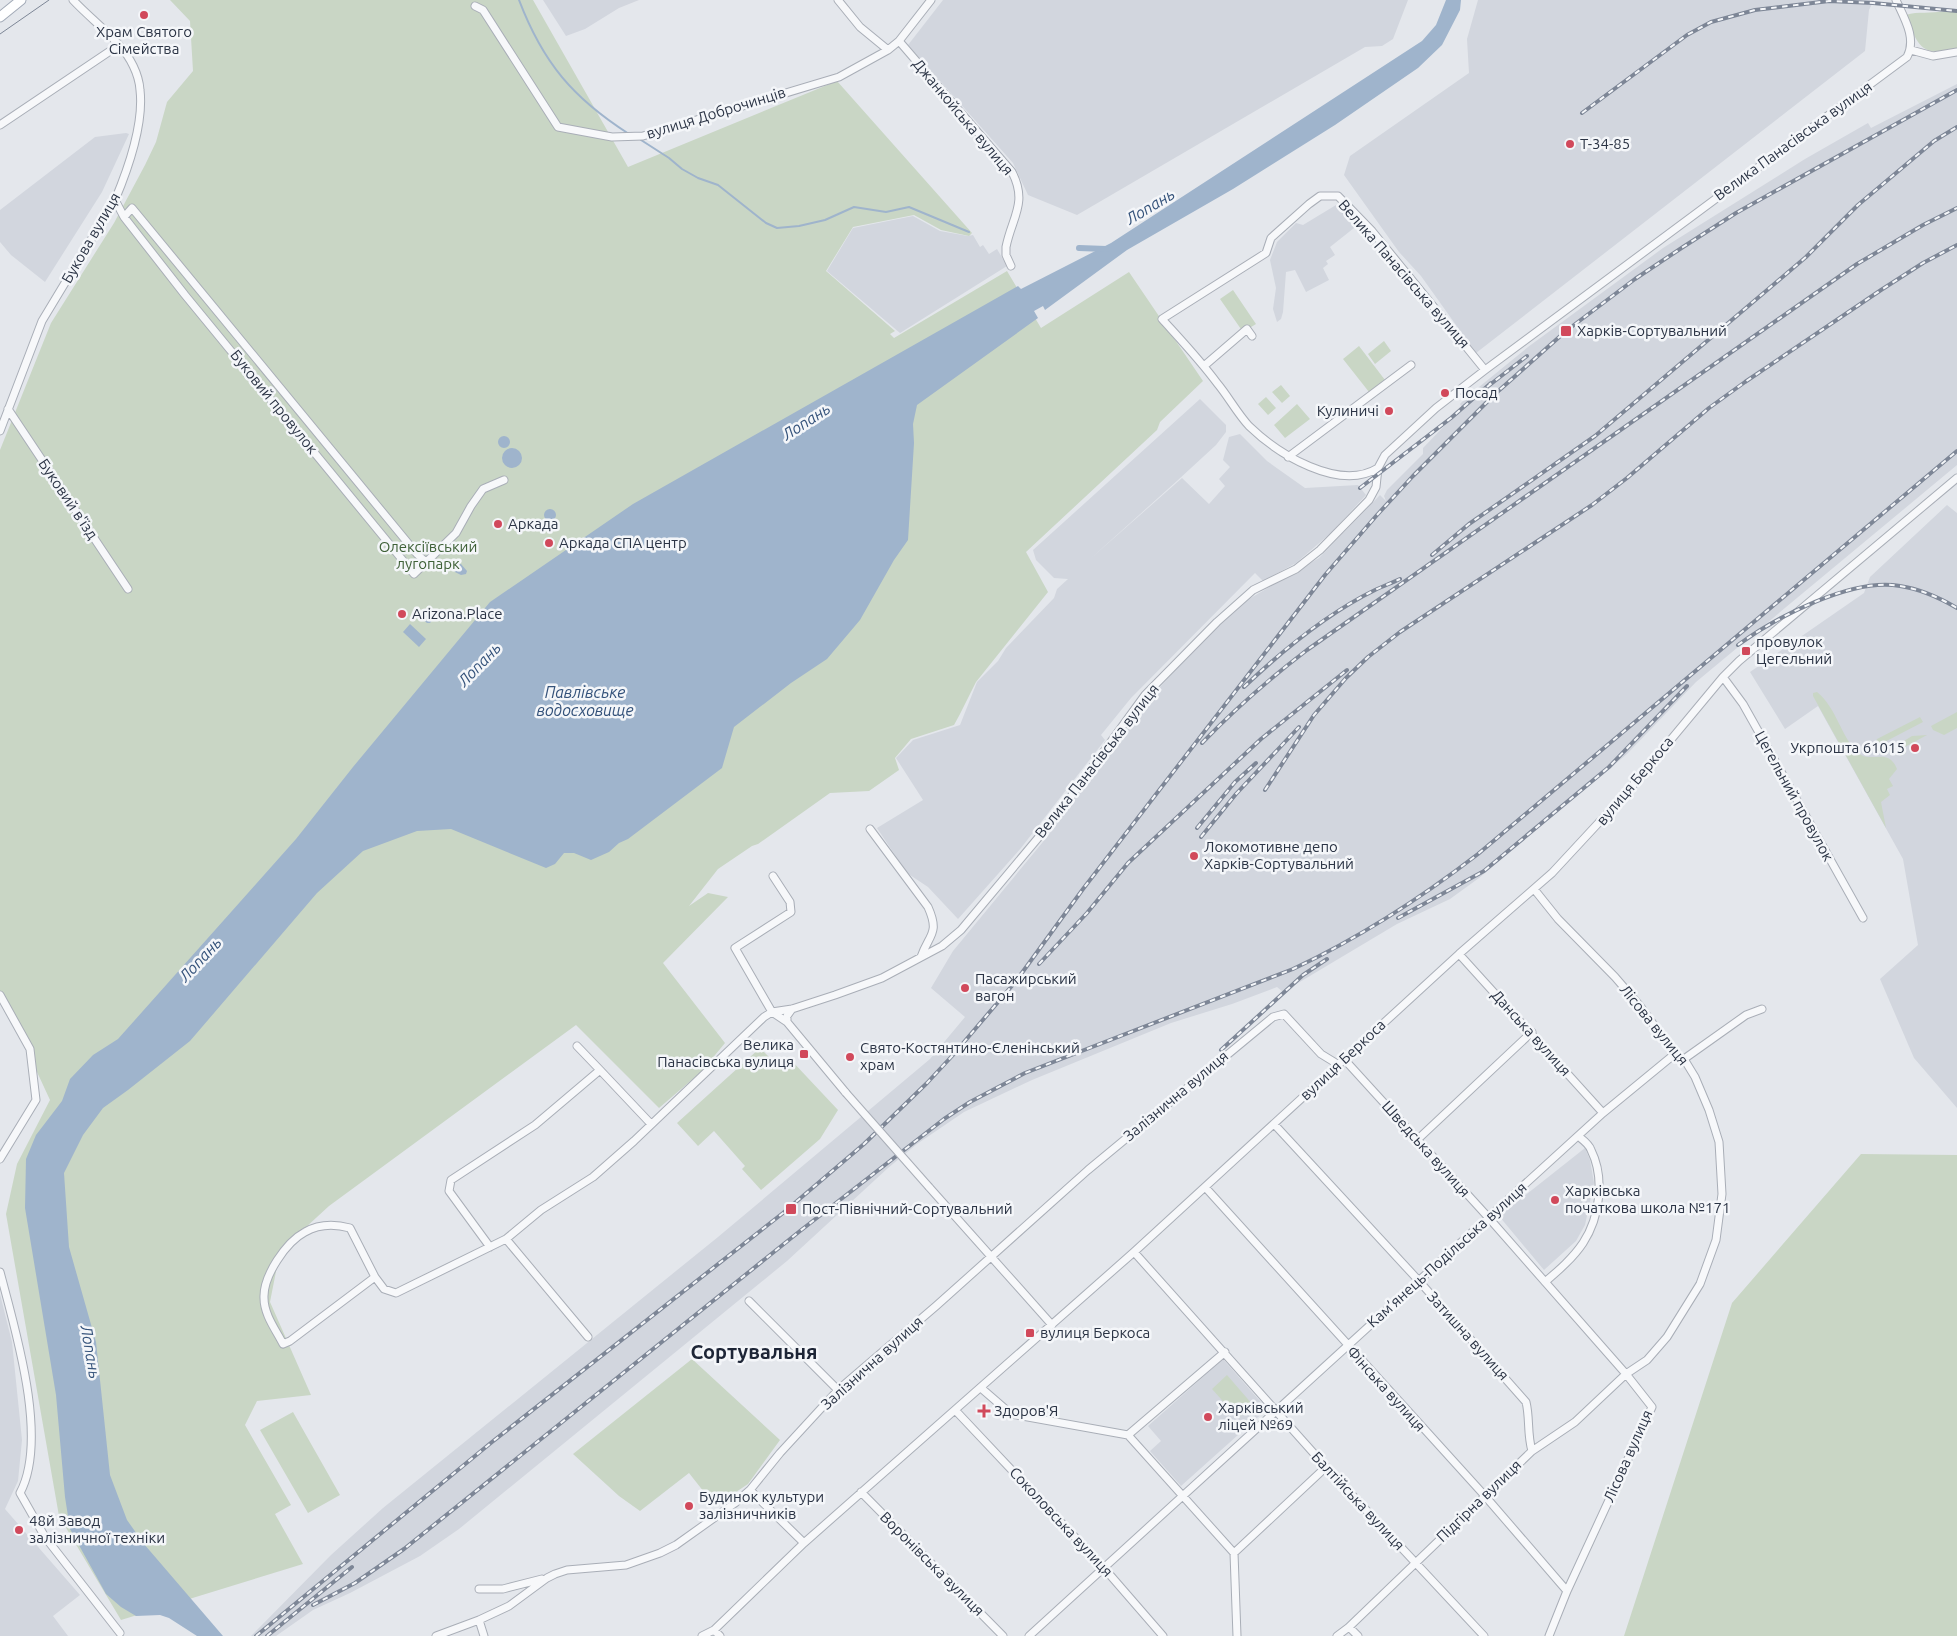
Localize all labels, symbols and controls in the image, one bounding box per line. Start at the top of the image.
marker: Храм Святого Сімейства [138,9,150,21]
place label: Храм Святого Сімейства [96,23,192,57]
street label: Джанкойська вулиця [910,55,1017,178]
street label: Велика Панасівська вулиця [1710,78,1875,204]
street label: вулиця Доброчинців [644,83,788,142]
place label: Т-34-85 [1580,135,1630,152]
marker: Т-34-85 [1564,138,1576,150]
water label: Лопань [1121,184,1178,228]
street label: Букова вулиця [58,189,123,286]
street label: Велика Панасівська вулиця [1335,196,1473,351]
place label: Харків-Сортувальний [1577,322,1727,339]
marker: Харків-Сортувальний [1559,324,1573,338]
street label: Буковий провулок [227,346,322,457]
place label: Посад [1455,384,1498,401]
marker: Посад [1439,387,1451,399]
water label: Лопань [778,399,833,444]
place label: Кулиничі [1317,402,1379,419]
marker: Кулиничі [1383,405,1395,417]
street label: Буковий в'їзд [35,455,102,542]
place label: Аркада [508,515,558,532]
marker: Аркада [492,518,504,530]
place label: Аркада СПА центр [559,534,687,551]
marker: Аркада СПА центр [543,537,555,549]
park label: Олексіївський лугопарк [379,538,477,572]
place label: Arizona.Place [412,605,502,622]
marker: Arizona.Place [396,608,408,620]
place label: провулок Цегельний [1756,633,1832,667]
water label: Лопань [453,638,504,690]
marker: провулок Цегельний [1740,645,1752,657]
street label: Велика Панасівська вулиця [1031,680,1162,841]
water label: Павлівське водосховище [536,683,634,719]
street label: Цегельний провулок [1752,728,1837,864]
street label: вулиця Беркоса [1593,733,1677,828]
place label: Укрпошта 61015 [1791,739,1905,756]
marker: Укрпошта 61015 [1909,742,1921,754]
place label: Локомотивне депо Харків-Сортувальний [1204,838,1354,872]
marker: Локомотивне депо Харків-Сортувальний [1188,850,1200,862]
water label: Лопань [174,933,225,986]
place label: Пасажирський вагон [975,970,1077,1004]
street label: Лісова вулиця [1617,981,1692,1068]
marker: Пасажирський вагон [959,982,971,994]
street label: Данська вулиця [1488,986,1575,1079]
street label: вулиця Беркоса [1297,1016,1389,1103]
place label: Велика Панасівська вулиця [657,1036,794,1070]
place label: Свято-Костянтино-Єленінський храм [860,1039,1080,1073]
street label: Залізнична вулиця [1120,1047,1231,1144]
marker: Велика Панасівська вулиця [798,1048,810,1060]
marker: Свято-Костянтино-Єленінський храм [844,1051,856,1063]
street label: Шведська вулиця [1379,1097,1474,1200]
street label: Кам’янець-Подільська вулиця [1364,1179,1530,1331]
place label: Харківська початкова школа №171 [1565,1182,1730,1216]
marker: Харківська початкова школа №171 [1549,1194,1561,1206]
place label: Пост-Північний-Сортувальний [802,1200,1013,1217]
marker: Пост-Північний-Сортувальний [784,1202,798,1216]
street label: Затишна вулиця [1424,1288,1513,1384]
street label: Залізнична вулиця [817,1313,926,1413]
water label: Лопань [77,1323,105,1380]
place label: вулиця Беркоса [1040,1324,1150,1341]
marker: вулиця Беркоса [1024,1327,1036,1339]
district label: Сортувальня [690,1340,818,1363]
street label: Фінська вулиця [1344,1343,1429,1435]
place label: Харківський ліцей №69 [1218,1399,1304,1433]
place label: Здоров'Я [994,1402,1058,1419]
marker: Здоров'Я [978,1405,990,1417]
street label: Лісова вулиця [1600,1407,1655,1504]
marker: Харківський ліцей №69 [1202,1411,1214,1423]
street label: Балтійська вулиця [1308,1448,1408,1553]
street label: Підгірна вулиця [1433,1456,1524,1545]
street label: Соколовська вулиця [1006,1463,1116,1580]
place label: Будинок культури залізничників [699,1488,824,1522]
marker: Будинок культури залізничників [683,1500,695,1512]
street label: Воронівська вулиця [877,1508,988,1619]
place label: 48й Завод залізничної техніки [29,1512,165,1546]
marker: 48й Завод залізничної техніки [13,1524,25,1536]

